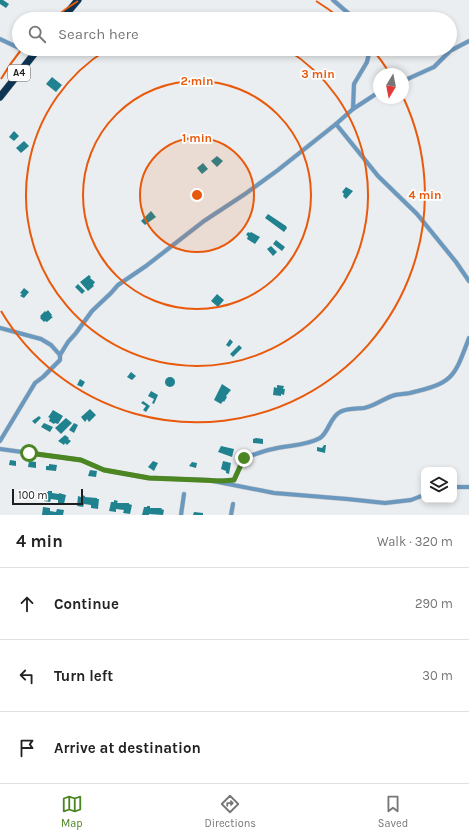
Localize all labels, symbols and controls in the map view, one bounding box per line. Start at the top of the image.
search box [12,12,457,56]
icon: search [26,23,48,45]
text: Search here [58,25,139,43]
road number: A4 [8,65,30,81]
text: 3 min [301,67,335,81]
north arrow [373,68,409,104]
text: 2 min [180,74,214,88]
text: 1 min [182,131,212,145]
centre of rings [190,188,204,202]
text: 4 min [409,188,441,202]
route start [20,444,38,462]
route end [235,449,253,467]
map controls [421,467,457,503]
button: layers [421,467,457,503]
scale bar [12,487,83,506]
text: 100 m [18,489,48,502]
text: 4 min [16,531,63,551]
text: Walk · 320 m [377,534,453,549]
icon: ahead [16,593,38,615]
text: Continue [54,595,119,613]
text: 290 m [415,596,453,611]
icon: left [16,665,38,687]
text: Turn left [54,667,113,685]
text: 30 m [422,668,453,683]
icon: arrive [16,737,38,759]
text: Arrive at destination [54,739,201,757]
tab: Map [61,793,83,830]
tab: Directions [204,793,256,830]
tab: Saved [378,793,408,830]

